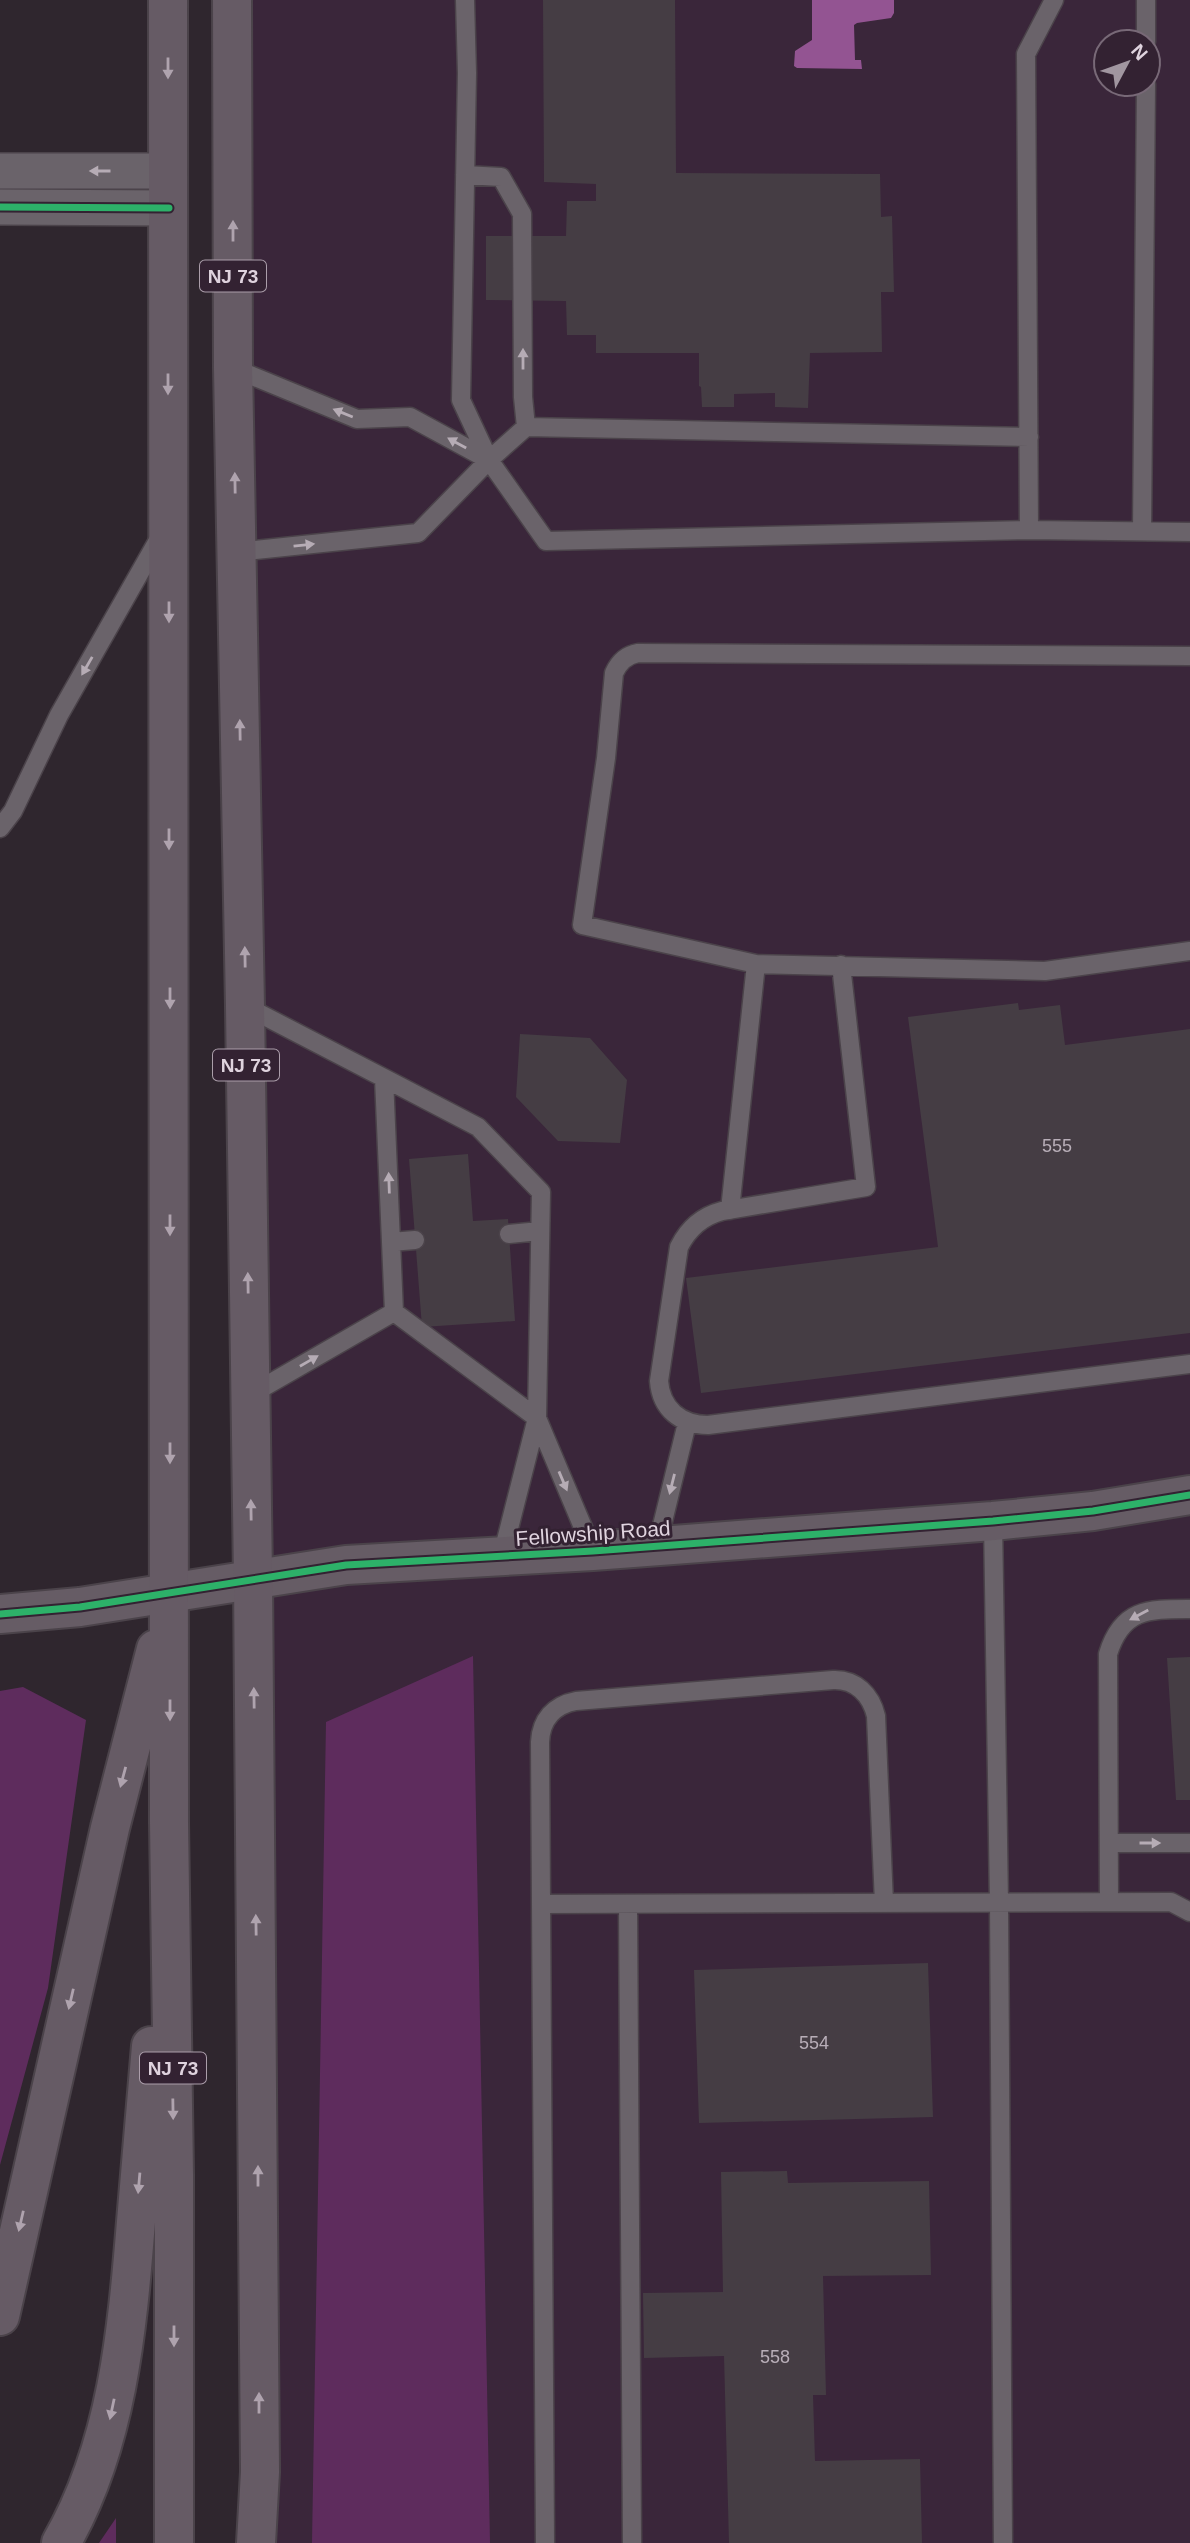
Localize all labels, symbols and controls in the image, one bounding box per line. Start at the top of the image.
north arrow [1092,28,1162,98]
text: N [1127,40,1152,64]
one-way arrow [162,57,174,79]
one-way arrow [89,165,111,177]
one-way arrow [227,220,239,242]
road number: NJ 73 [200,260,266,292]
one-way arrow [517,347,529,369]
one-way arrow [162,374,174,396]
one-way arrow [333,407,353,419]
one-way arrow [447,437,467,449]
one-way arrow [229,472,241,494]
one-way arrow [293,539,315,550]
one-way arrow [163,601,175,623]
one-way arrow [81,657,93,676]
one-way arrow [234,718,246,740]
one-way arrow [163,829,175,851]
one-way arrow [239,946,250,968]
one-way arrow [164,987,176,1009]
road number: NJ 73 [213,1050,279,1080]
house number: 555 [1042,1136,1072,1156]
one-way arrow [383,1172,394,1194]
one-way arrow [164,1214,176,1236]
one-way arrow [242,1271,254,1293]
one-way arrow [299,1355,318,1367]
one-way arrow [164,1442,176,1464]
one-way arrow [558,1471,569,1492]
one-way arrow [666,1473,677,1495]
one-way arrow [246,1499,257,1521]
street label: Fellowship Road [515,1516,671,1550]
one-way arrow [1129,1609,1149,1621]
one-way arrow [248,1687,260,1709]
one-way arrow [164,1699,176,1721]
one-way arrow [117,1766,128,1788]
one-way arrow [1139,1837,1161,1849]
one-way arrow [250,1914,262,1936]
one-way arrow [66,1988,77,2010]
house number: 554 [799,2033,829,2053]
road number: NJ 73 [140,2052,206,2084]
one-way arrow [167,2098,179,2120]
one-way arrow [252,2165,264,2187]
one-way arrow [133,2172,144,2194]
one-way arrow [16,2210,27,2232]
one-way arrow [168,2325,180,2347]
house number: 558 [760,2347,790,2367]
one-way arrow [253,2392,265,2414]
one-way arrow [107,2398,118,2420]

